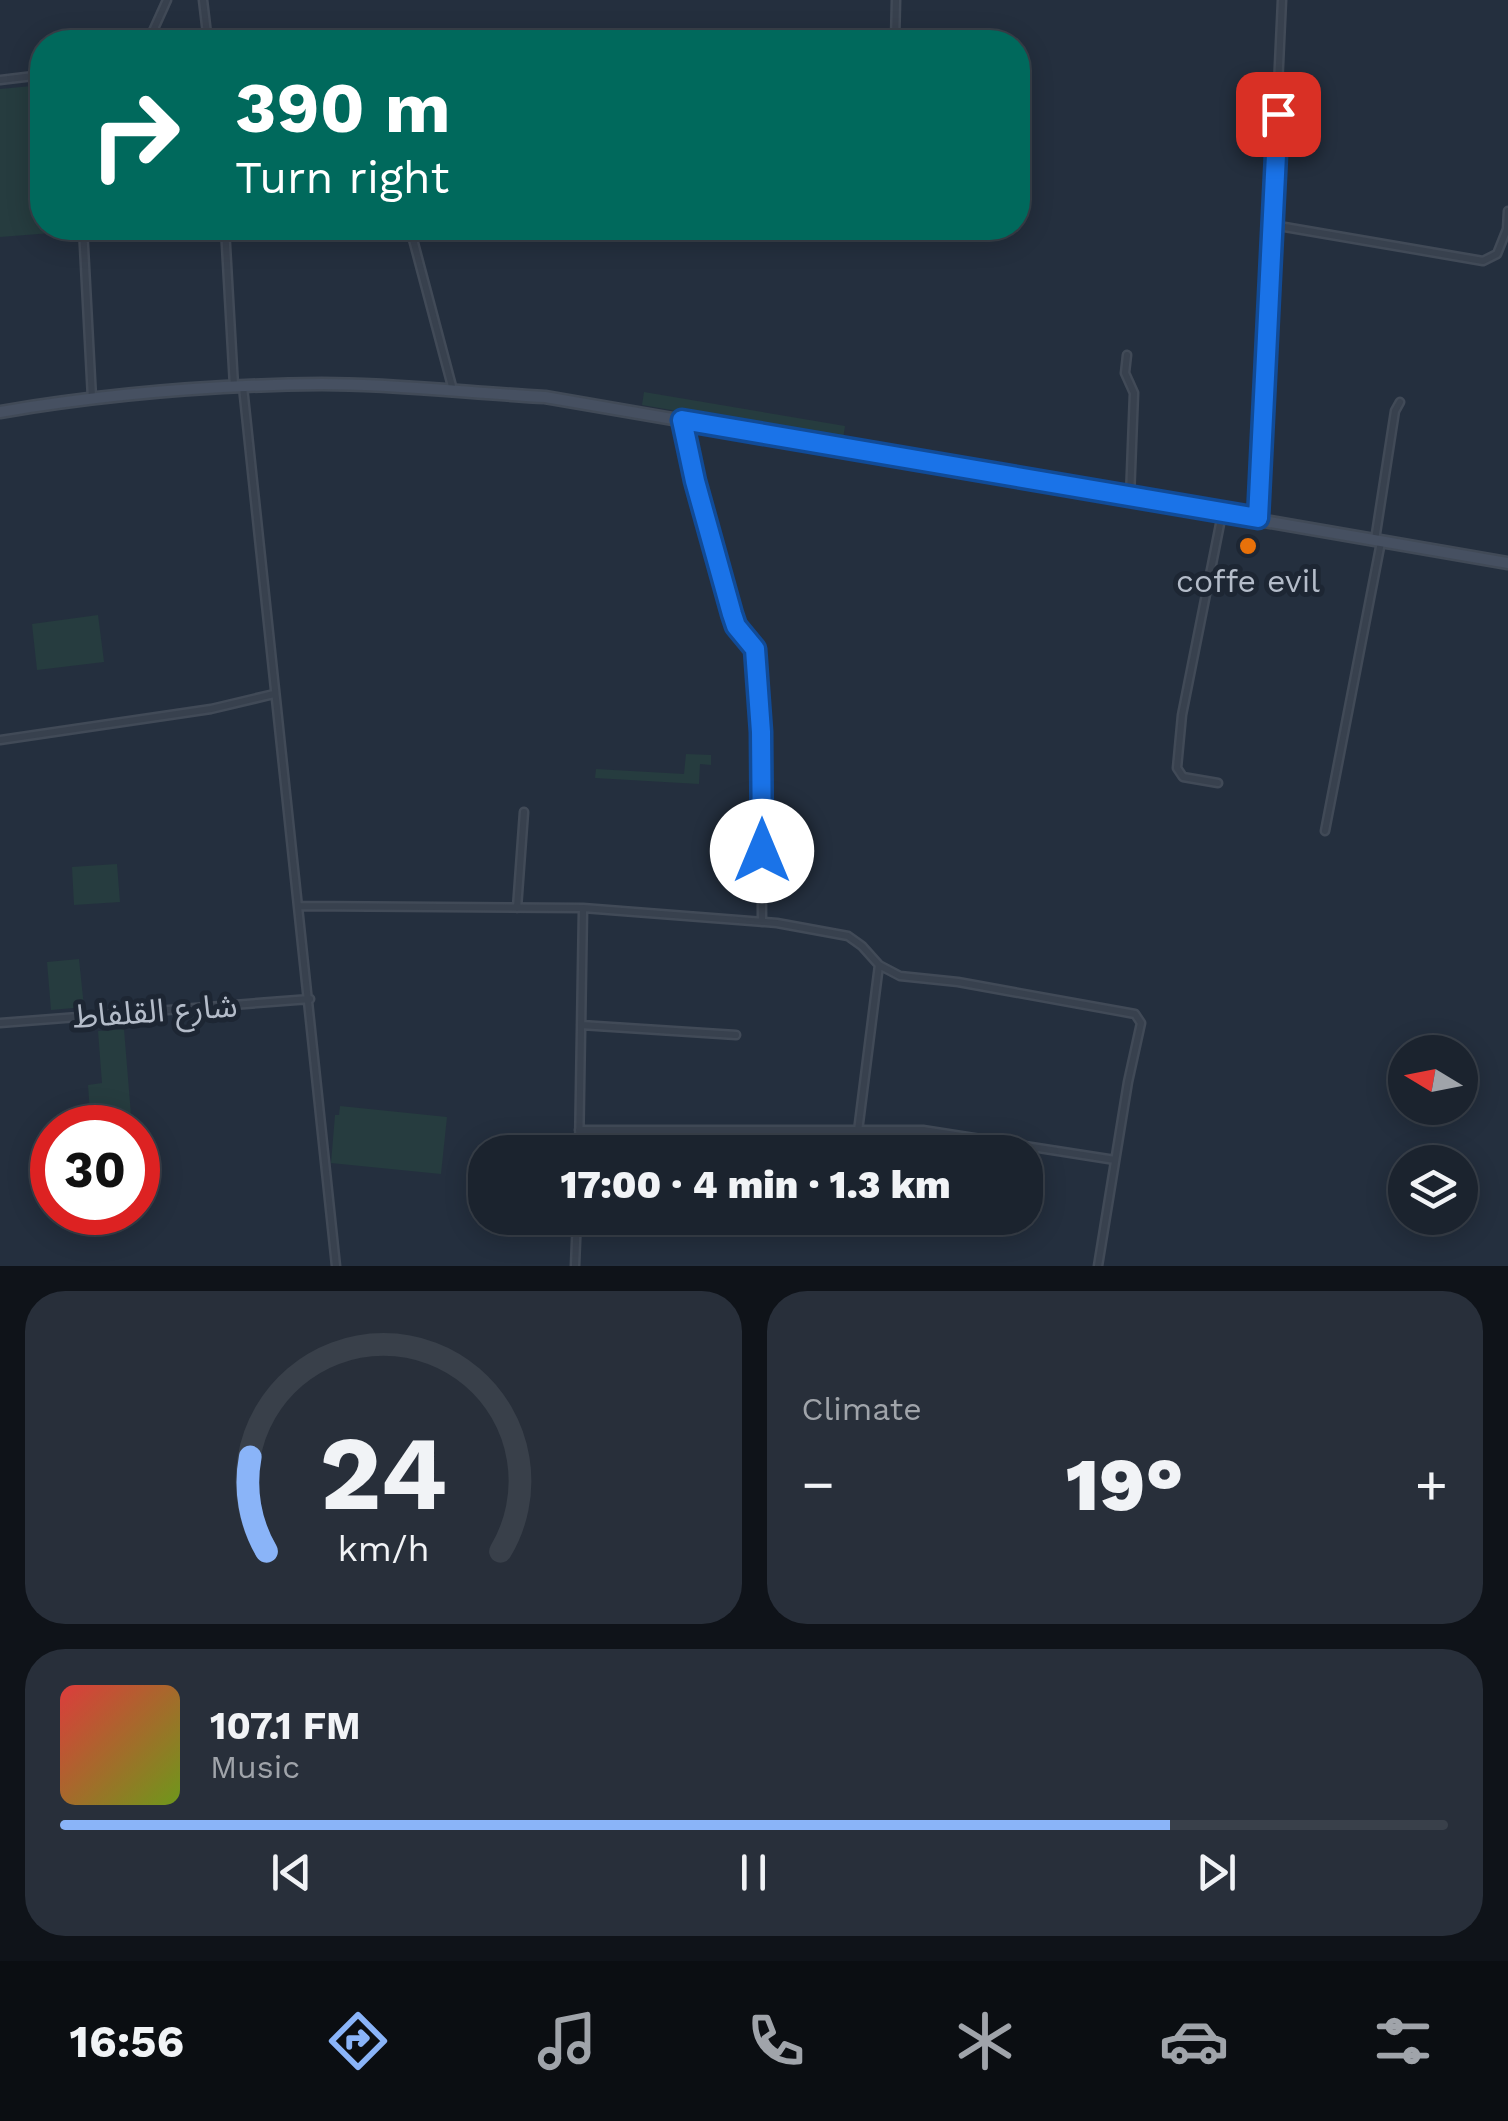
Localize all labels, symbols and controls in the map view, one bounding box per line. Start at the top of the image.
text: 390 m [235,67,451,149]
icon: right [70,70,200,200]
pin [1236,72,1321,157]
icon: arrive [1251,87,1306,142]
text: Turn right [235,151,449,204]
marker: coffe evil [1237,535,1259,557]
place label: coffe evil [1176,562,1320,600]
position arrow [710,799,814,903]
street label: شارع القلفاط [71,986,239,1041]
north arrow [1388,1035,1478,1125]
map controls [1388,1035,1478,1235]
speed limit sign: 30 [30,1105,160,1235]
button: layers [1388,1145,1478,1235]
text: 17:00 · 4 min · 1.3 km [560,1163,951,1207]
text: Climate [802,1390,922,1428]
text: 24 [319,1412,447,1534]
text: 19° [1066,1440,1184,1528]
text: − [802,1452,835,1516]
text: + [1415,1452,1448,1516]
text: km/h [337,1528,429,1570]
text: 107.1 FM [210,1704,361,1748]
text: Music [210,1748,300,1786]
icon: previous [264,1845,319,1900]
icon: pause [726,1845,781,1900]
icon: next [1189,1845,1244,1900]
icon: directions [323,2006,393,2076]
icon: music [532,2006,602,2076]
icon: phone [741,2006,811,2076]
icon: climate [950,2006,1020,2076]
icon: car [1159,2006,1229,2076]
icon: filters [1368,2006,1438,2076]
text: 16:56 [70,2015,184,2068]

